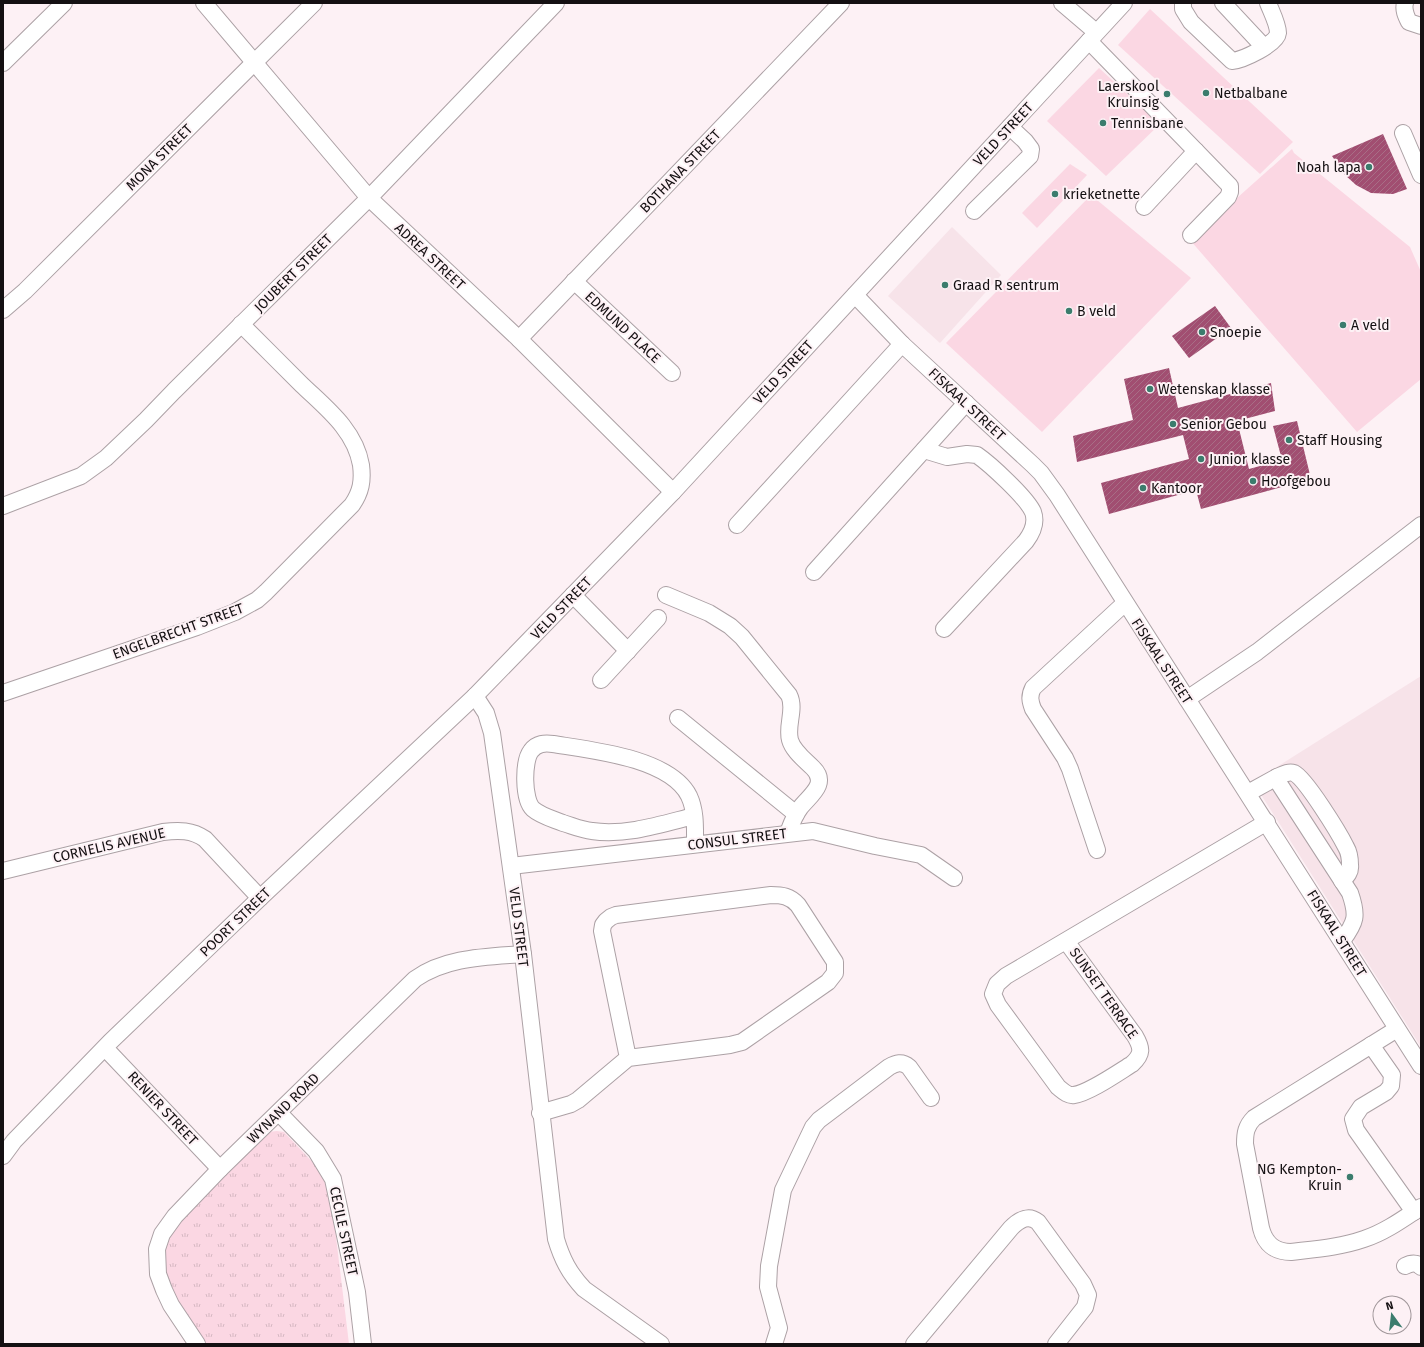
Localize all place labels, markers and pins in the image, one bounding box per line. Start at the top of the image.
place label: Laerskool Kruinsig [1098,78,1160,111]
place label: Netbalbane [1214,85,1288,102]
marker: Netbalbane [1201,88,1211,98]
marker: Laerskool Kruinsig [1162,89,1172,99]
place label: Tennisbane [1111,115,1184,132]
marker: Tennisbane [1098,118,1108,128]
place label: Noah lapa [1296,159,1361,176]
marker: Noah lapa [1364,162,1374,172]
place label: krieketnette [1063,186,1140,203]
marker: krieketnette [1050,189,1060,199]
place label: Graad R sentrum [953,277,1059,294]
marker: Graad R sentrum [940,280,950,290]
place label: B veld [1077,303,1116,320]
marker: B veld [1064,306,1074,316]
place label: A veld [1351,317,1390,334]
marker: A veld [1338,320,1348,330]
place label: Snoepie [1210,324,1262,341]
marker: Snoepie [1197,327,1207,337]
place label: Wetenskap klasse [1158,381,1270,398]
marker: Wetenskap klasse [1145,384,1155,394]
place label: Senior Gebou [1181,416,1267,433]
marker: Senior Gebou [1168,419,1178,429]
place label: Staff Housing [1297,432,1383,449]
marker: Staff Housing [1284,435,1294,445]
place label: Junior klasse [1209,451,1290,468]
marker: Junior klasse [1196,454,1206,464]
place label: Hoofgebou [1261,473,1331,490]
marker: Hoofgebou [1248,476,1258,486]
place label: Kantoor [1151,480,1202,497]
marker: Kantoor [1138,483,1148,493]
place label: NG Kempton- Kruin [1257,1161,1342,1194]
marker: NG Kempton- Kruin [1345,1172,1355,1182]

